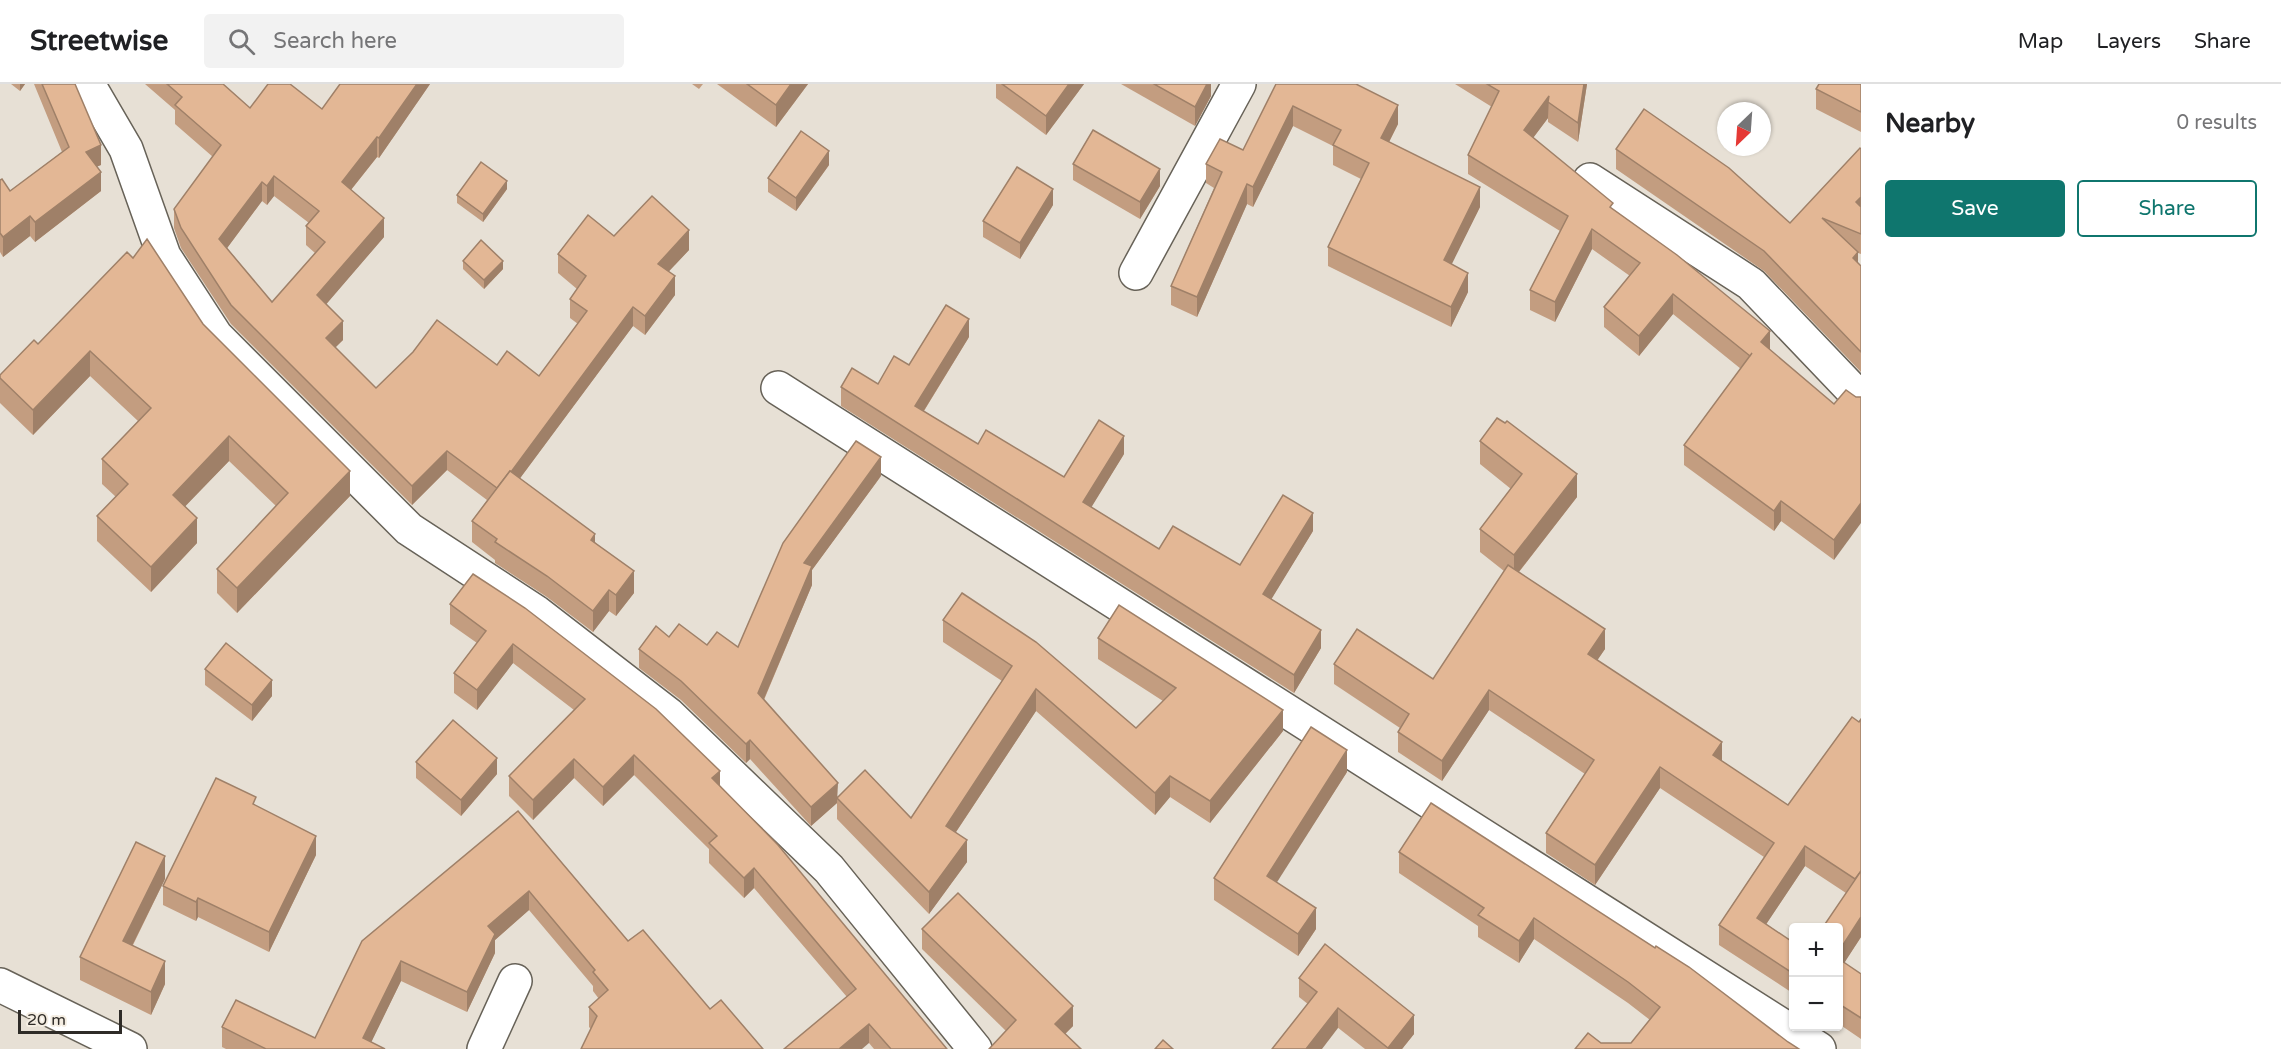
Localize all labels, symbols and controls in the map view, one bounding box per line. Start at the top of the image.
search box [204,14,624,68]
text: Streetwise [30,24,168,58]
icon: search [225,25,258,58]
text: Search here [273,28,397,54]
text: Map [2018,29,2063,54]
text: Layers [2096,29,2161,54]
text: Share [2194,29,2251,54]
north arrow [1717,102,1771,156]
text: Nearby [1885,108,1975,139]
text: 0 results [2177,111,2257,135]
button: Save [1885,180,2065,237]
button: Share [2077,180,2257,237]
map controls [1789,923,1843,1031]
button: + [1789,923,1843,977]
button: − [1789,977,1843,1031]
scale bar [18,1007,122,1034]
text: 20 m [27,1010,66,1030]

